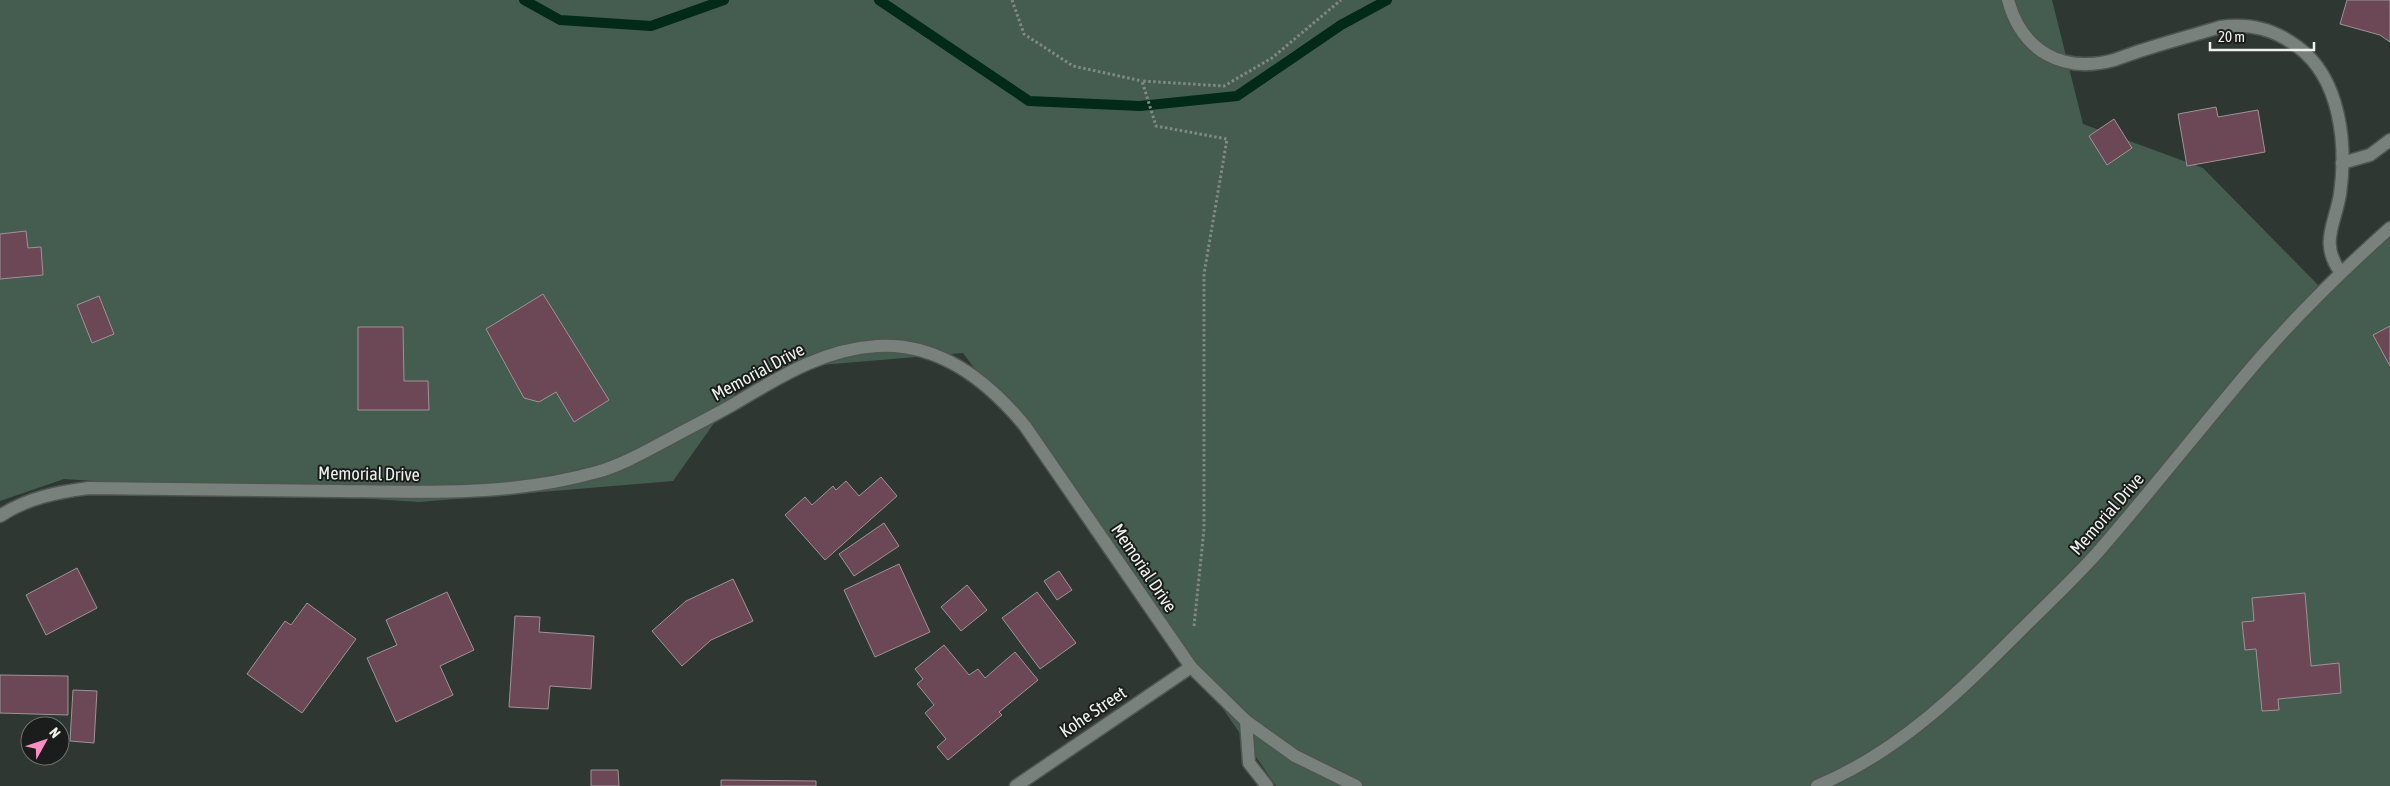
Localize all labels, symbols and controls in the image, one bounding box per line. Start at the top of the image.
scale bar [2210,20,2314,52]
text: 20 m [2218,28,2245,45]
street label: Memorial Drive [708,338,808,405]
street label: Memorial Drive [318,462,420,485]
street label: Memorial Drive [2065,468,2148,559]
street label: Memorial Drive [1107,520,1182,616]
street label: Kohe Street [1055,682,1130,741]
north arrow [20,716,70,766]
text: N [46,724,64,741]

